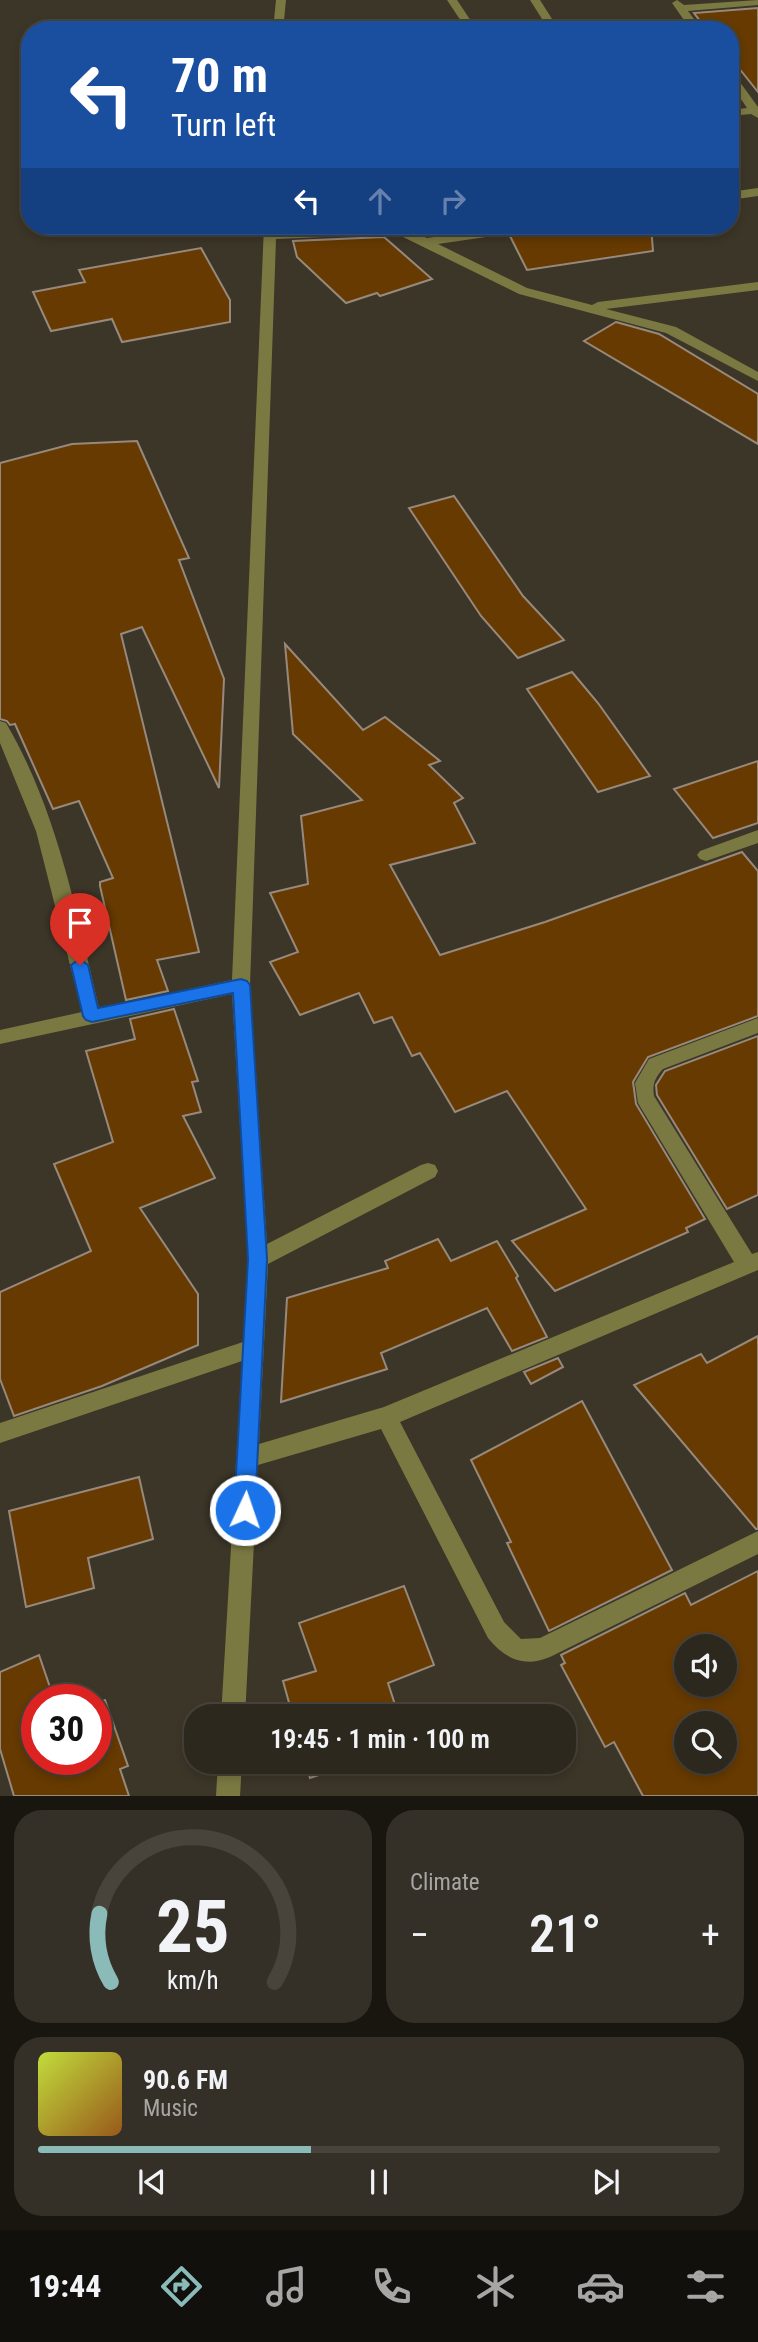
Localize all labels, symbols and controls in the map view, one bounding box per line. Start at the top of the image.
text: 70 m [171,47,268,104]
icon: left [56,49,147,140]
text: Turn left [171,106,276,144]
icon: left [288,182,326,220]
icon: ahead [361,182,399,220]
icon: right [434,182,472,220]
pin [50,893,110,965]
icon: arrive [61,904,99,942]
position arrow [208,1473,282,1547]
map controls [674,1634,737,1774]
button: sound [674,1634,737,1697]
speed limit sign: 30 [21,1684,112,1775]
button: search [674,1711,737,1774]
text: 19:45 · 1 min · 100 m [270,1724,490,1754]
text: Climate [410,1869,480,1896]
text: 25 [156,1885,230,1971]
text: 21° [529,1904,601,1965]
text: − [410,1913,429,1957]
text: + [701,1913,720,1957]
text: km/h [167,1966,219,1995]
text: 90.6 FM [143,2065,228,2095]
text: Music [143,2095,198,2122]
icon: previous [133,2163,171,2201]
icon: pause [360,2163,398,2201]
icon: next [587,2163,625,2201]
icon: directions [157,2262,206,2311]
icon: music [262,2262,311,2311]
icon: phone [367,2262,416,2311]
icon: climate [471,2262,520,2311]
icon: car [576,2262,625,2311]
icon: filters [681,2262,730,2311]
text: 19:44 [28,2267,101,2305]

